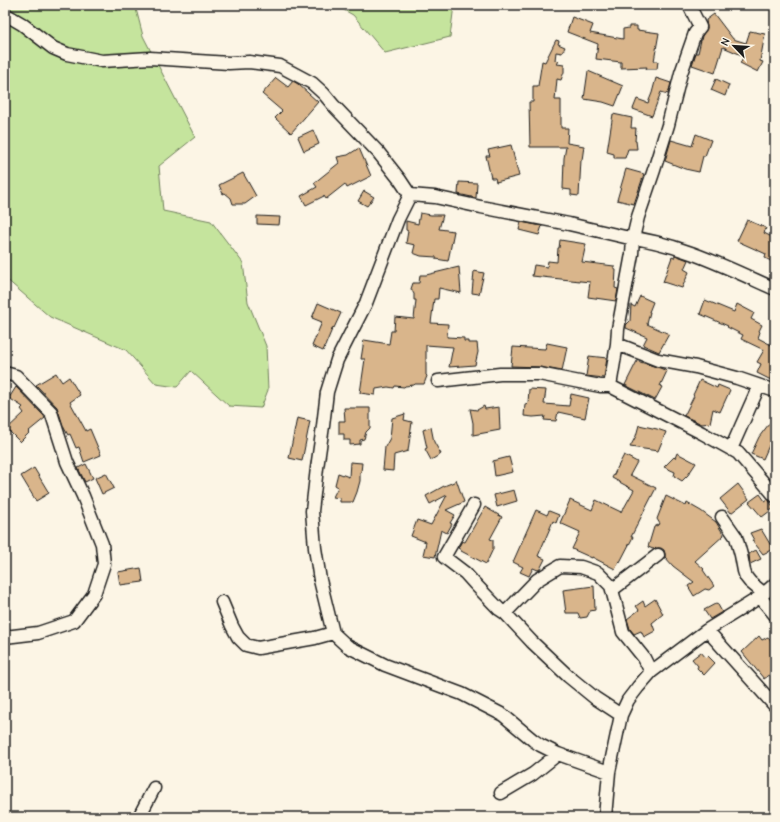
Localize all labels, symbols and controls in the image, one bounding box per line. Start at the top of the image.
north arrow [714,26,754,66]
text: N [718,36,733,48]

